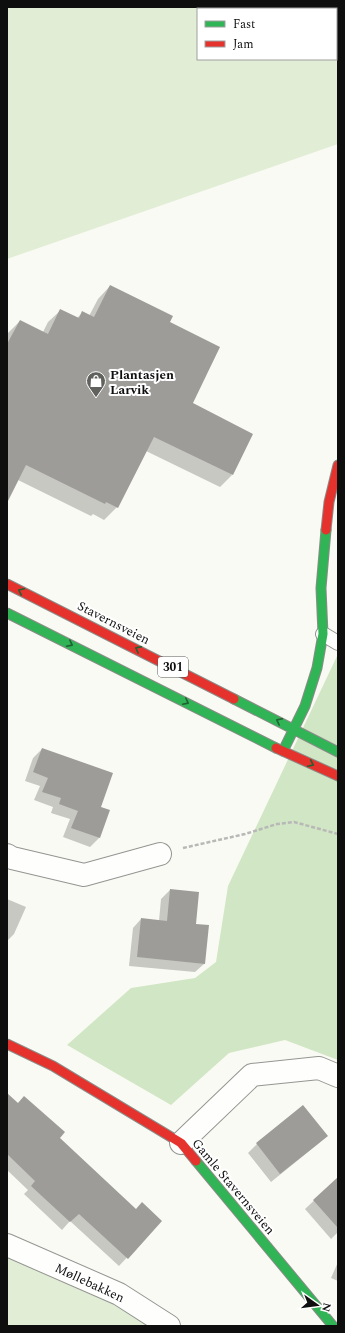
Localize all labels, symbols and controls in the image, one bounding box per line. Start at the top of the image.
legend [197,8,337,60]
text: Fast [233,15,255,34]
text: Jam [233,35,254,54]
place label: Plantasjen Larvik [110,365,174,400]
shop icon: Plantasjen Larvik [85,370,107,398]
one-way arrow [18,588,26,596]
street label: Stavernsveien [74,596,154,650]
one-way arrow [66,639,74,647]
one-way arrow [135,646,142,654]
road number: 301 [158,657,188,677]
one-way arrow [182,697,190,705]
one-way arrow [275,718,283,726]
one-way arrow [306,759,314,767]
street label: Gamle Stavernsveien [187,1134,280,1239]
street label: Møllebakken [51,1258,128,1308]
north arrow [297,1285,337,1325]
text: N [317,1301,336,1314]

